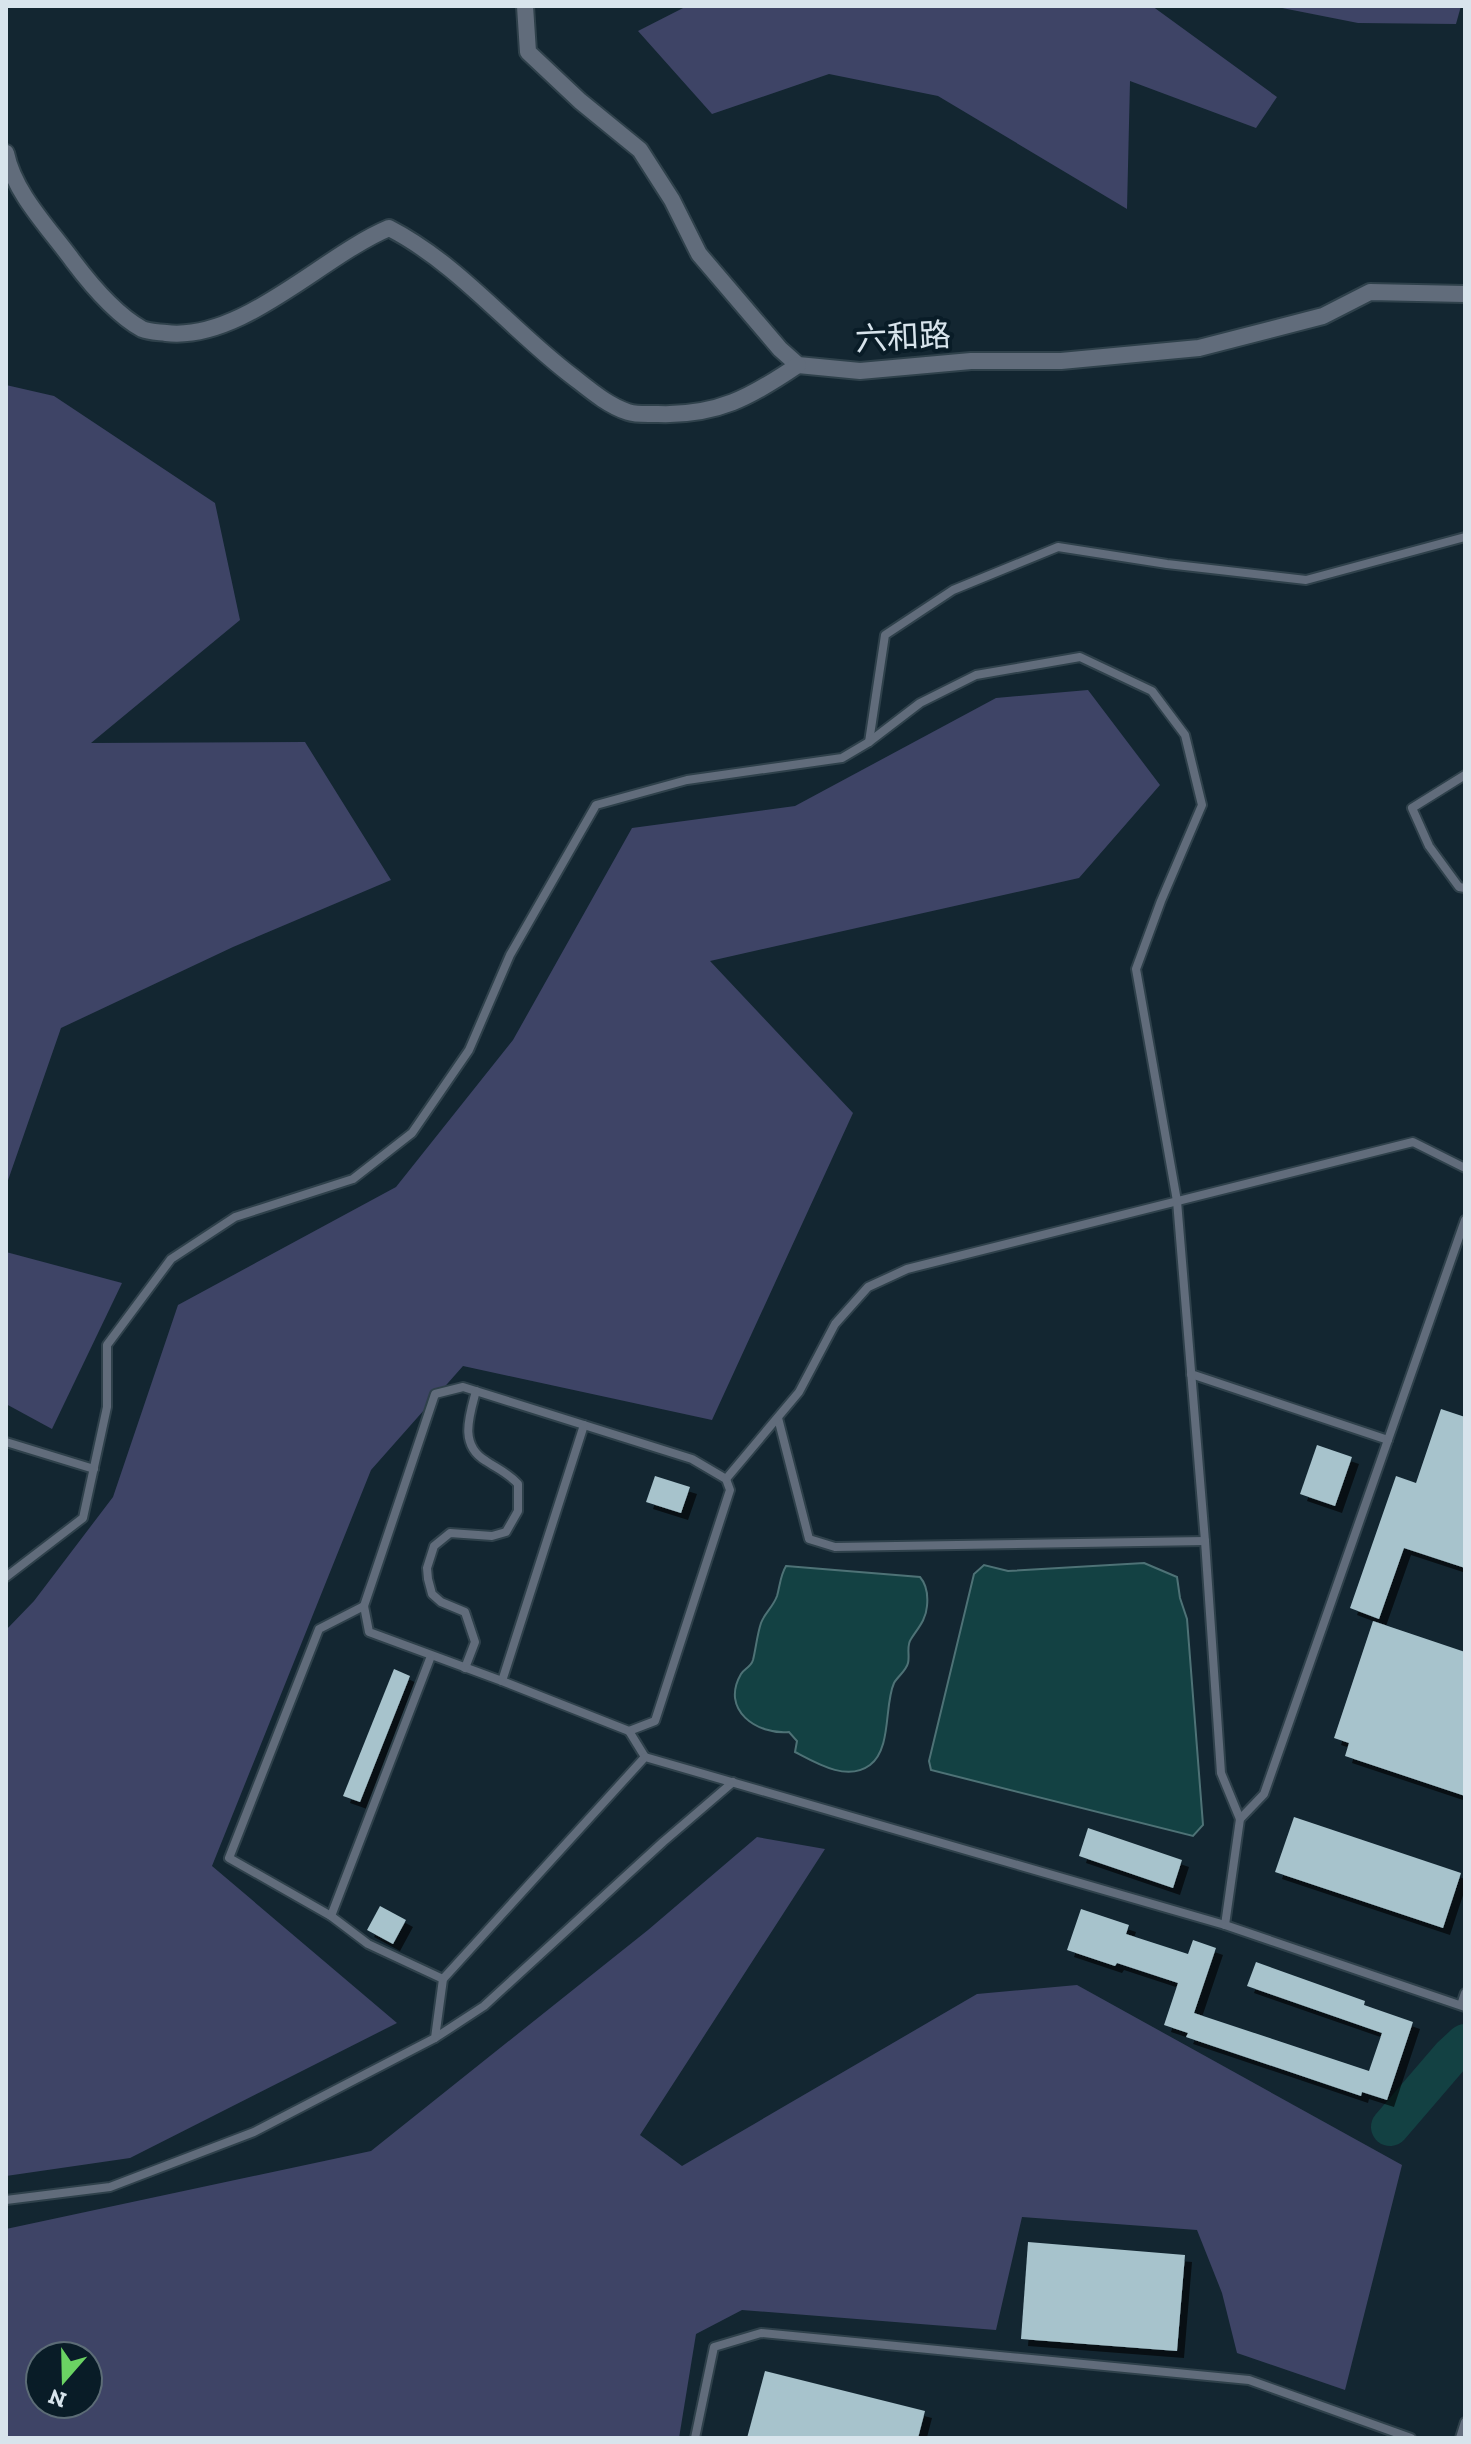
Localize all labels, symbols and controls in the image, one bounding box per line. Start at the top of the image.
street label: 六和路 [854,316,952,358]
north arrow [24,2340,104,2420]
text: N [45,2383,70,2414]

